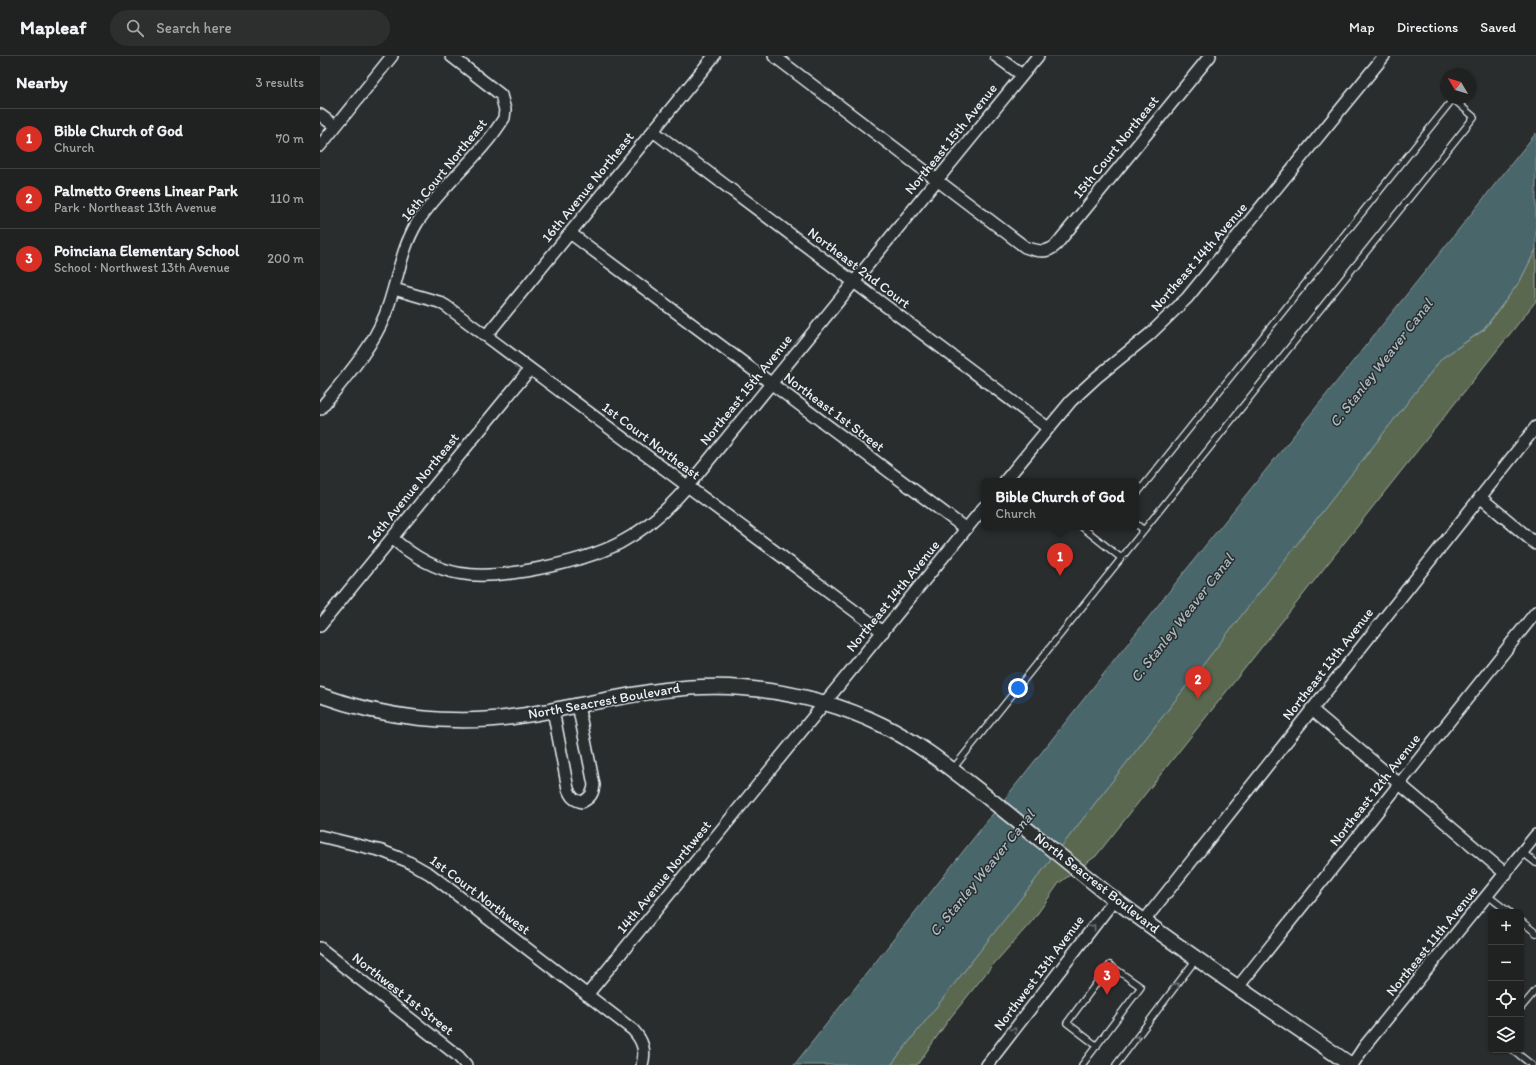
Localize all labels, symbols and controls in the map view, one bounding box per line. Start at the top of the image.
search box [110,10,390,46]
text: Mapleaf [20,16,86,39]
icon: search [124,17,146,39]
text: Search here [156,19,232,37]
text: Map [1349,19,1375,36]
text: Directions [1397,19,1458,36]
text: Saved [1480,19,1516,36]
north arrow [1440,68,1476,104]
text: Nearby [16,72,68,92]
text: 3 results [255,75,304,90]
street label: Northeast 15th Avenue [901,80,1001,198]
street label: 15th Court Northeast [1069,92,1163,202]
street label: 16th Court Northeast [397,115,491,225]
text: Bible Church of God [54,122,183,140]
street label: 16th Avenue Northeast [538,128,638,246]
text: 1 [26,131,32,146]
text: 70 m [276,131,304,146]
text: Church [54,140,95,155]
text: Palmetto Greens Linear Park [54,182,238,200]
text: 2 [26,191,32,206]
text: 110 m [270,191,304,206]
street label: Northeast 14th Avenue [1147,199,1251,315]
text: Park · Northeast 13th Avenue [54,200,217,215]
street label: Northeast 2nd Court [804,224,914,312]
text: Poinciana Elementary School [54,242,239,260]
text: 3 [25,251,33,266]
text: 200 m [267,251,304,266]
text: School · Northwest 13th Avenue [54,260,230,275]
water label: C. Stanley Weaver Canal [1325,294,1438,431]
street label: Northeast 15th Avenue [696,331,796,449]
street label: Northeast 1st Street [780,369,888,455]
street label: 1st Court Northeast [599,399,703,483]
street label: 16th Avenue Northeast [363,429,463,547]
popup [981,478,1139,530]
text: Bible Church of God [996,488,1124,506]
text: Church [996,506,1036,521]
street label: Northeast 14th Avenue [843,537,943,655]
pin: 1 [1047,543,1073,576]
water label: C. Stanley Weaver Canal [1126,549,1239,686]
street label: Northeast 13th Avenue [1279,604,1377,724]
pin: 2 [1185,666,1211,699]
your location [1008,678,1028,698]
street label: North Seacrest Boulevard [527,679,682,723]
street label: Northeast 12th Avenue [1326,730,1424,849]
water label: C. Stanley Weaver Canal [925,805,1040,940]
street label: 14th Avenue Northwest [613,817,715,937]
street label: North Seacrest Boulevard [1031,829,1163,937]
street label: 1st Court Northwest [426,852,534,938]
street label: Northeast 11th Avenue [1382,882,1482,999]
map controls [1488,909,1524,1053]
button: + [1488,909,1524,945]
street label: Northwest 13th Avenue [990,912,1088,1034]
one-way arrow [1089,924,1096,931]
button: − [1488,945,1524,981]
street label: Northwest 1st Street [349,949,457,1039]
pin: 3 [1094,962,1120,995]
button: locate [1488,981,1524,1017]
one-way arrow [1172,982,1179,989]
button: layers [1488,1017,1524,1053]
one-way arrow [1010,1027,1017,1034]
one-way arrow [1132,1036,1139,1043]

